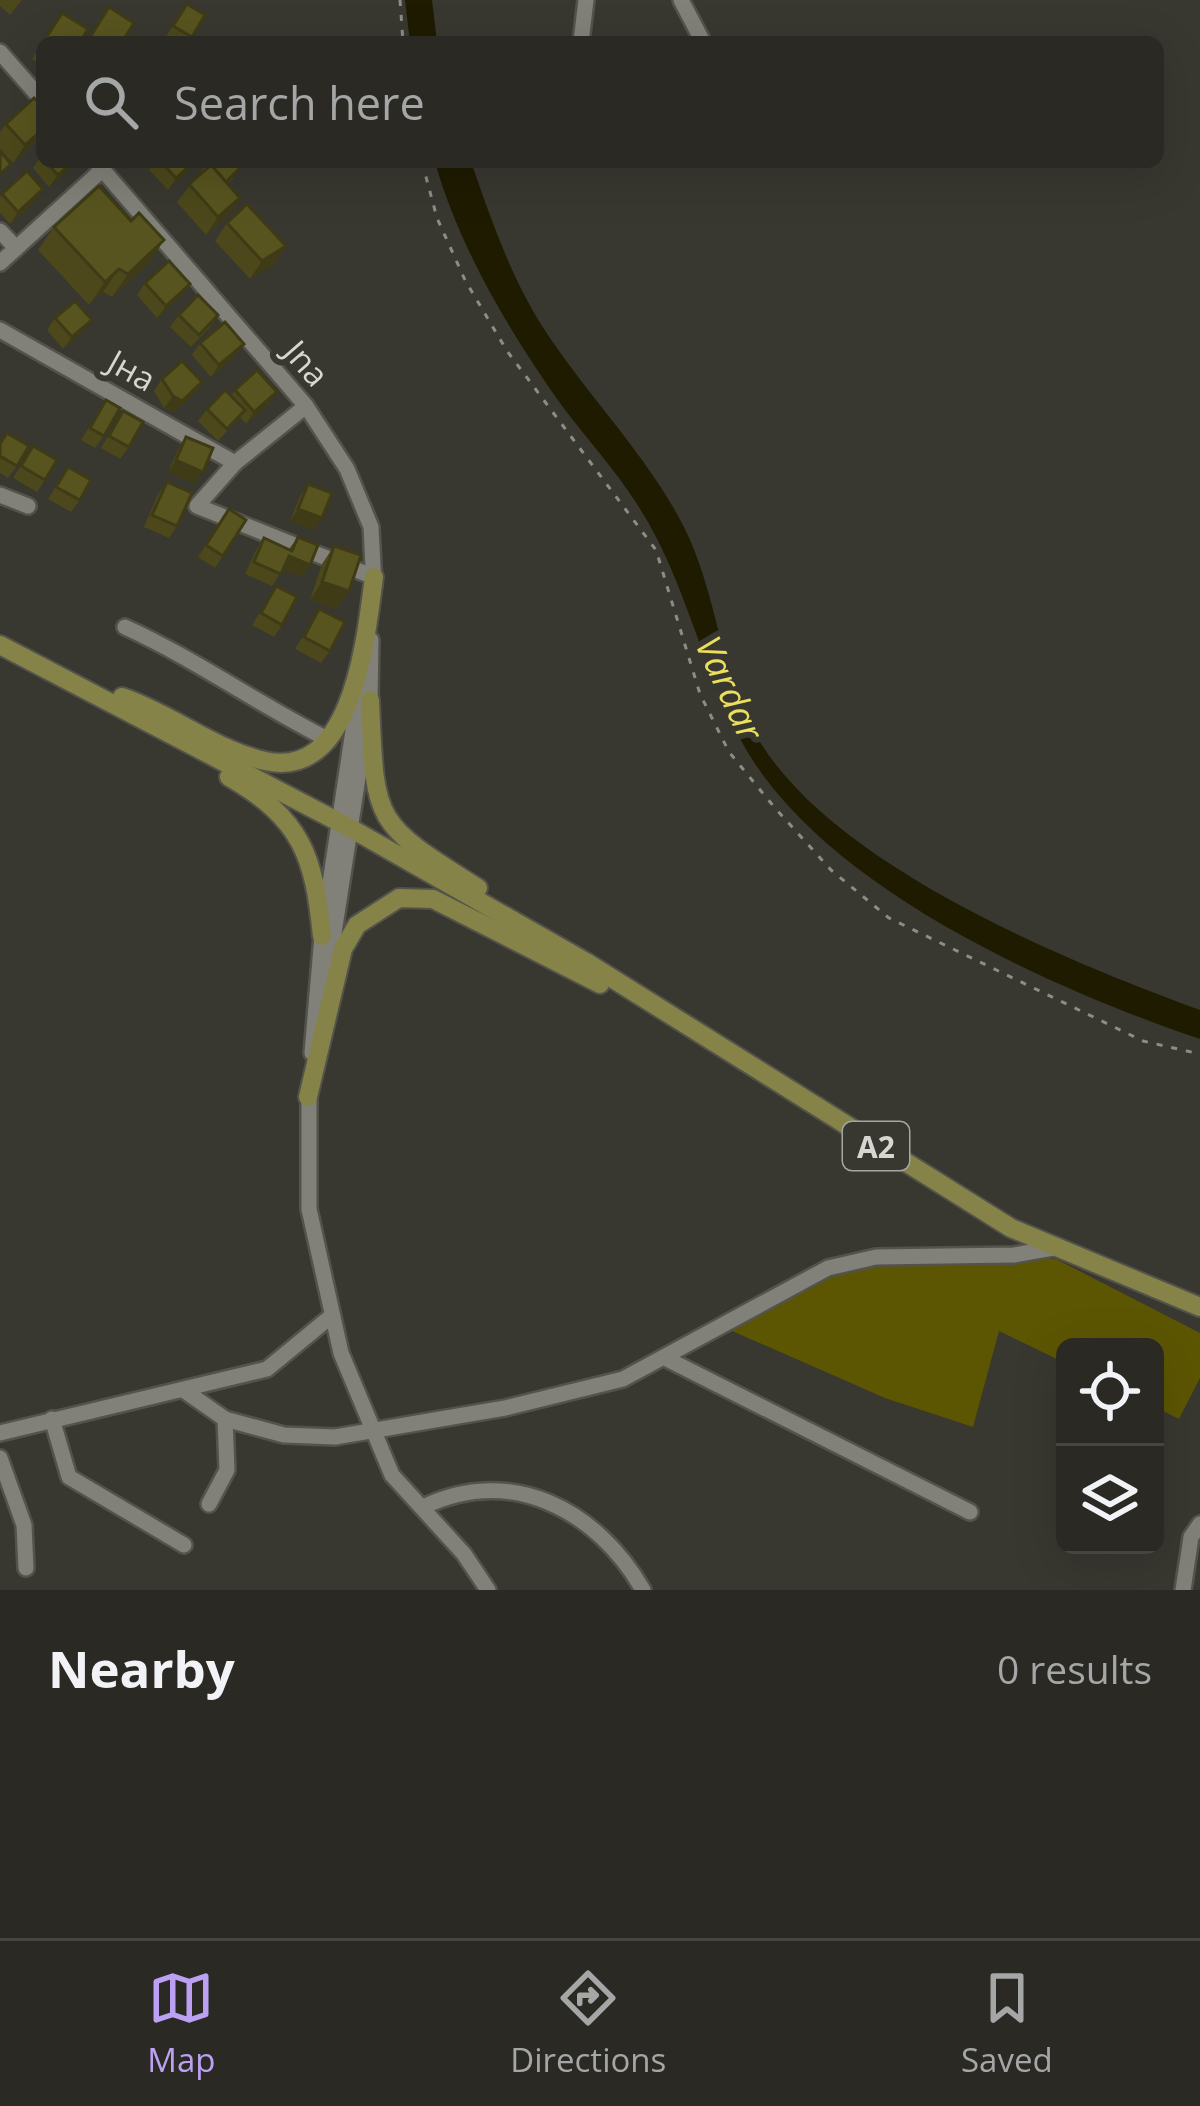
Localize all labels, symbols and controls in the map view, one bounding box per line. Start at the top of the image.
search box [36,36,1164,168]
icon: search [78,69,144,135]
text: Search here [174,72,425,133]
street label: Jna [272,328,340,396]
street label: Јна [97,337,164,401]
water label: Vardar [685,628,776,750]
road number: A2 [843,1122,909,1170]
map controls [1056,1338,1164,1554]
button: locate [1056,1338,1164,1446]
button: layers [1056,1446,1164,1554]
text: Nearby [48,1633,235,1703]
text: 0 results [997,1642,1152,1695]
tab: Map [147,1965,216,2082]
tab: Directions [510,1965,666,2082]
tab: Saved [961,1965,1053,2082]

